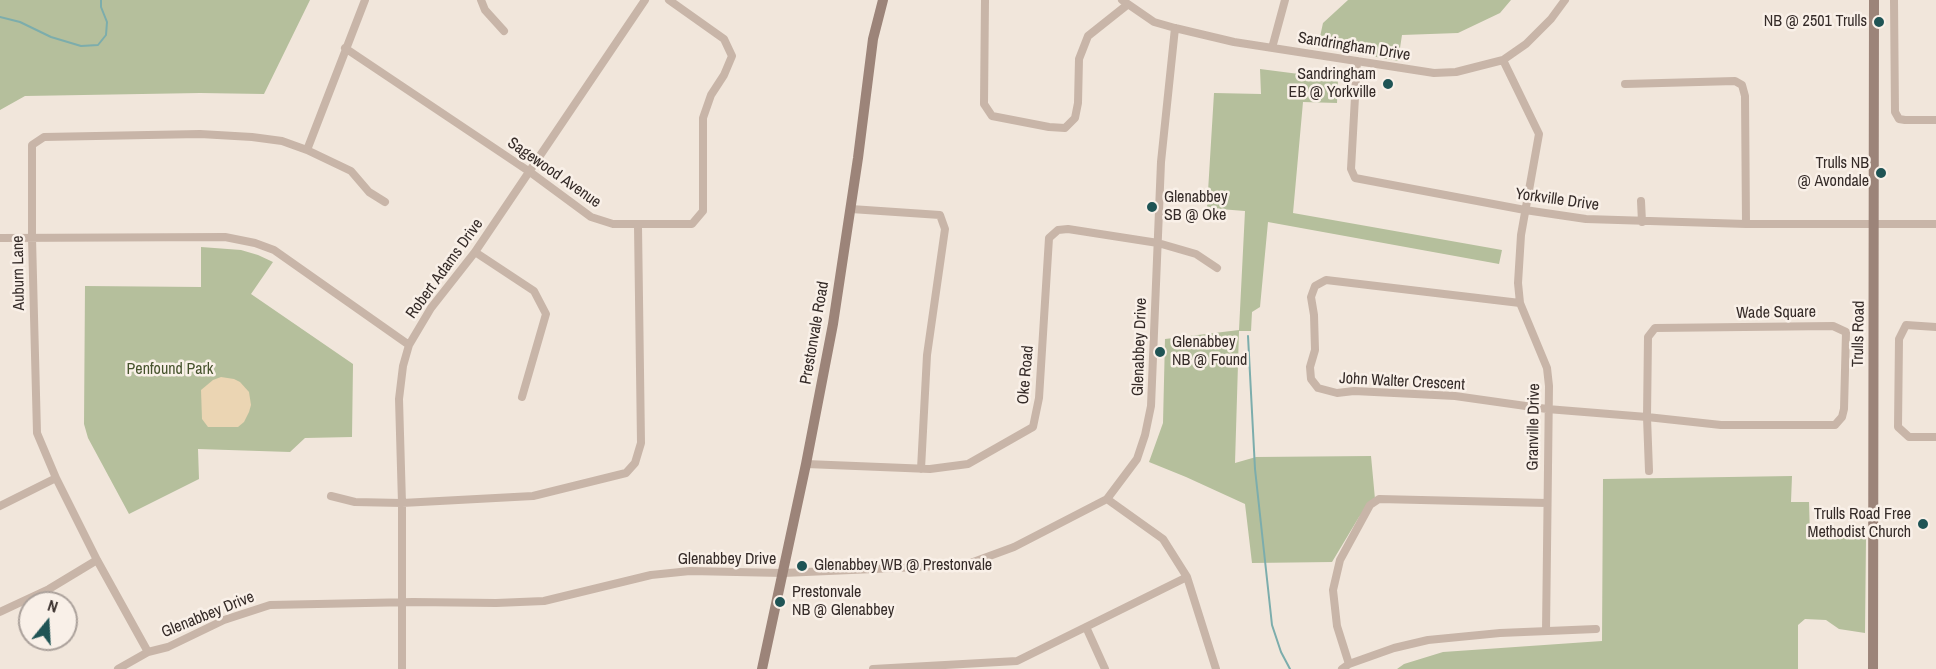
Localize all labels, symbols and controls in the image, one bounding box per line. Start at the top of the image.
place label: NB @ 2501 Trulls [1764,12,1867,32]
marker: NB @ 2501 Trulls [1872,15,1886,29]
street label: Sandringham Drive [1296,29,1412,65]
place label: Sandringham EB @ Yorkville [1289,65,1376,103]
marker: Sandringham EB @ Yorkville [1381,77,1395,91]
street label: Sagewood Avenue [503,134,605,212]
place label: Trulls NB @ Avondale [1798,154,1869,192]
marker: Trulls NB @ Avondale [1874,166,1888,180]
street label: Yorkville Drive [1514,185,1600,215]
place label: Glenabbey SB @ Oke [1164,188,1227,226]
marker: Glenabbey SB @ Oke [1145,200,1159,214]
street label: Robert Adams Drive [402,215,488,323]
street label: Auburn Lane [9,235,29,311]
street label: Prestonvale Road [796,280,834,386]
street label: Glenabbey Drive [1129,297,1151,397]
street label: Trulls Road [1849,301,1869,367]
street label: Wade Square [1736,303,1816,323]
place label: Glenabbey NB @ Found [1172,333,1247,371]
street label: Oke Road [1014,345,1038,405]
marker: Glenabbey NB @ Found [1153,345,1167,359]
park label: Penfound Park [127,360,213,380]
street label: John Walter Crescent [1339,369,1465,395]
street label: Granville Drive [1524,383,1544,471]
place label: Trulls Road Free Methodist Church [1807,505,1911,543]
marker: Trulls Road Free Methodist Church [1916,517,1930,531]
street label: Glenabbey Drive [678,550,776,570]
place label: Glenabbey WB @ Prestonvale [814,556,992,576]
marker: Glenabbey WB @ Prestonvale [795,559,809,573]
place label: Prestonvale NB @ Glenabbey [792,583,894,621]
street label: Glenabbey Drive [159,588,257,642]
north arrow [18,591,78,651]
text: N [45,594,61,618]
marker: Prestonvale NB @ Glenabbey [773,595,787,609]

